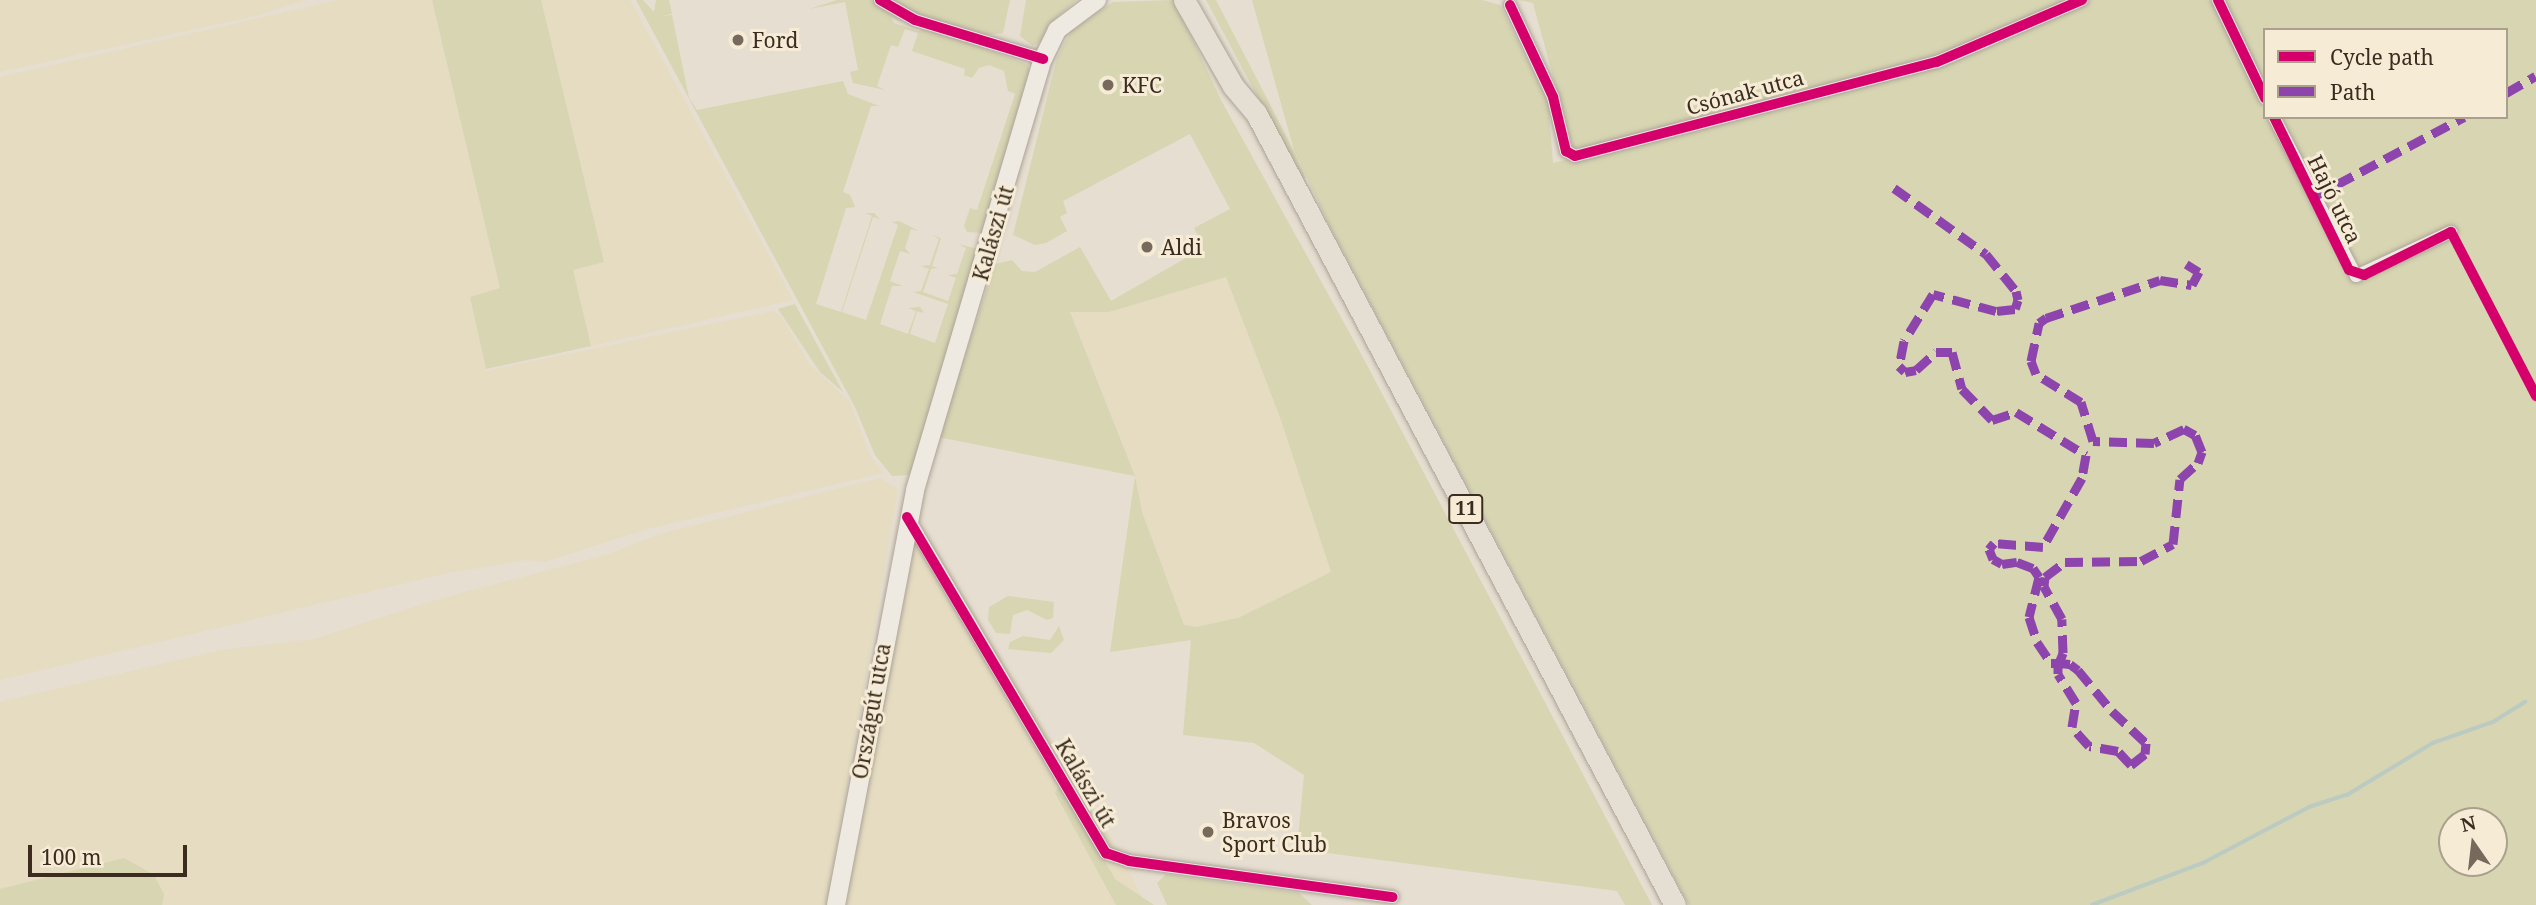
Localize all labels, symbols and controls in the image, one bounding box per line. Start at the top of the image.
place label: Ford [752,27,798,53]
legend [2263,28,2508,119]
marker: Ford [730,32,746,48]
text: Cycle path [2330,43,2434,71]
street label: Csónak utca [1684,64,1806,120]
place label: KFC [1122,72,1162,98]
marker: KFC [1100,77,1116,93]
text: Path [2330,78,2375,106]
street label: Hajó utca [2303,151,2367,247]
street label: Kalászi út [967,182,1019,284]
place label: Aldi [1161,234,1202,260]
marker: Aldi [1139,239,1155,255]
road number: 11 [1447,494,1485,524]
street label: Országút utca [847,641,895,781]
street label: Kalászi út [1051,734,1121,832]
place label: Bravos Sport Club [1222,807,1327,857]
north arrow [2438,807,2508,877]
text: N [2458,809,2479,838]
marker: Bravos Sport Club [1200,824,1216,840]
scale bar [32,832,191,876]
text: 100 m [41,843,102,871]

